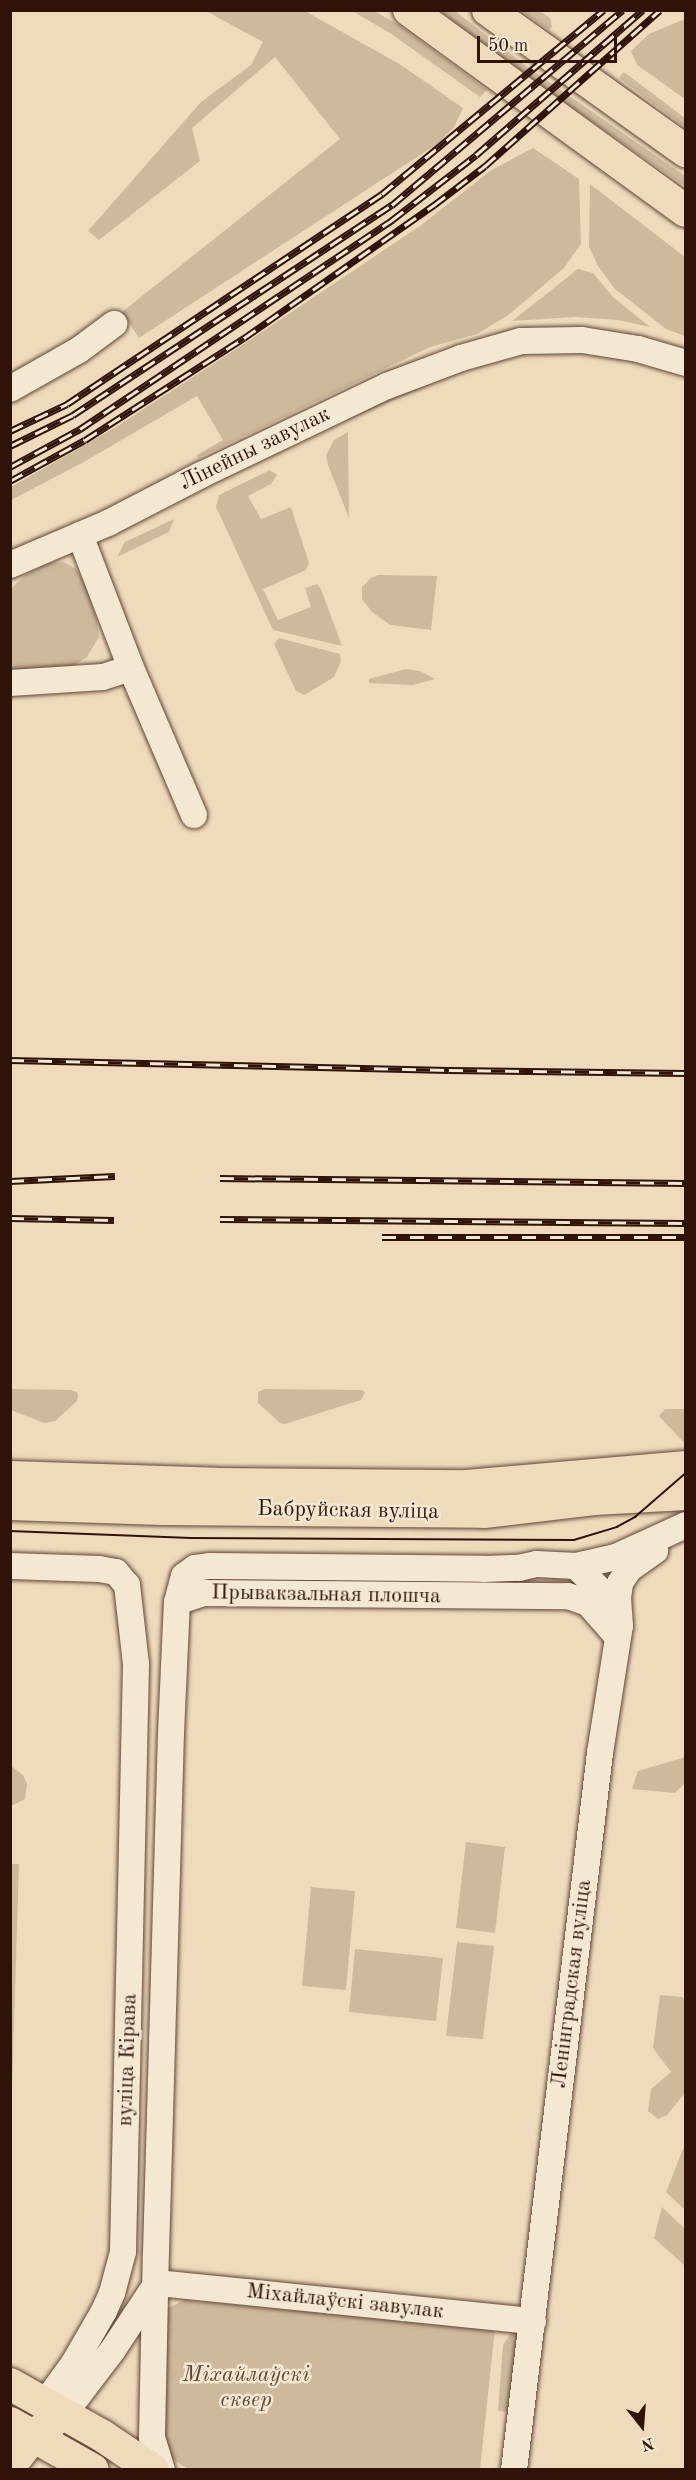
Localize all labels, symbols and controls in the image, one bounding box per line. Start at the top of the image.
scale bar [480,24,620,62]
text: 50 m [488,37,528,55]
street label: Лінейны завулак [175,401,335,497]
street label: Бабруйская вуліца [257,1496,439,1526]
street label: Прывакзальная плошча [211,1580,441,1610]
street label: Ленінградская вуліца [546,1878,598,2090]
street label: вуліца Кірава [112,1993,144,2127]
street label: Міхайлаўскі завулак [245,2279,445,2325]
park label: Міхайлаўскі сквер [182,2362,310,2414]
north arrow [612,2396,672,2456]
text: N [639,2434,655,2453]

